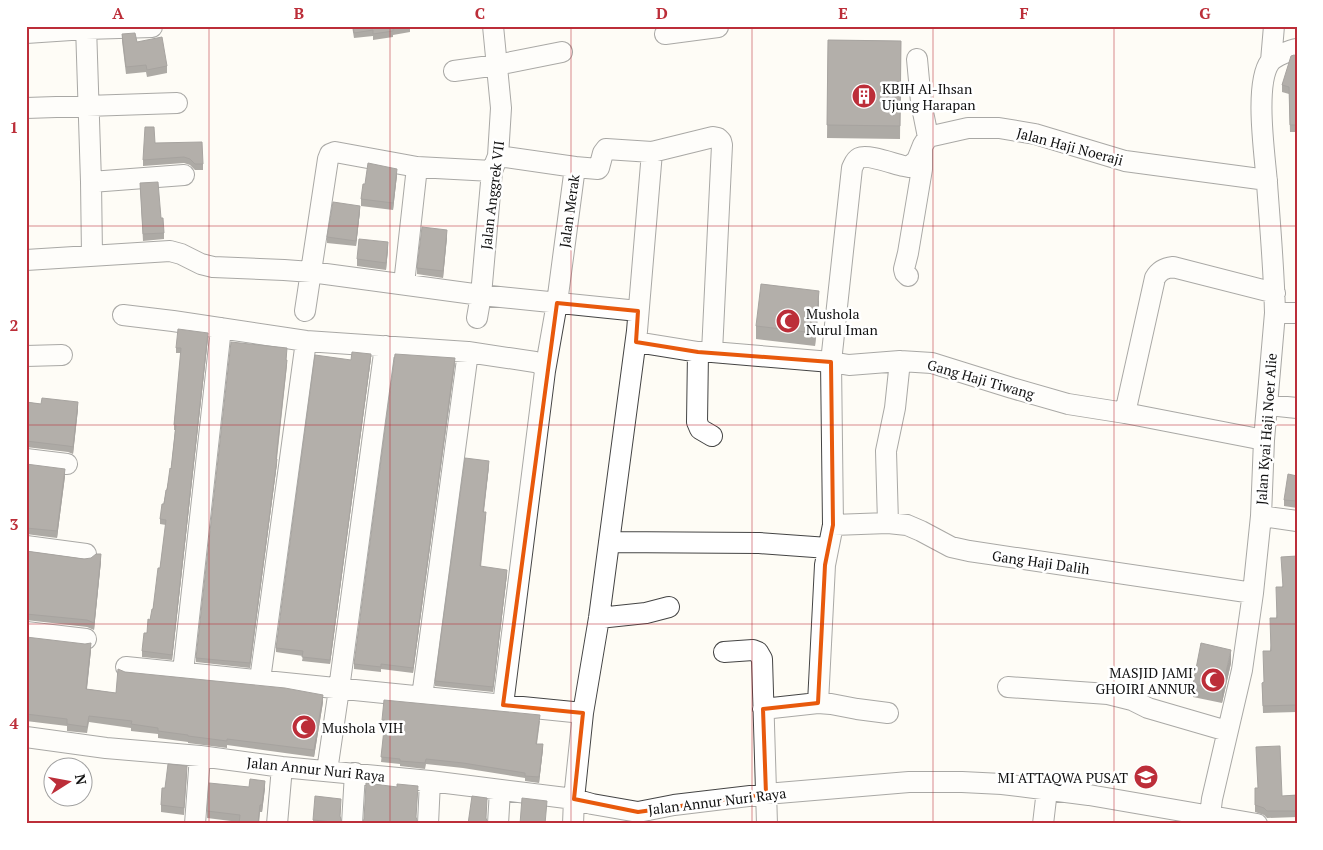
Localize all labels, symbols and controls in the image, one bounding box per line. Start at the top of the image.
text: A [112,2,124,24]
text: B [294,2,304,24]
text: C [475,2,485,24]
text: D [656,2,668,24]
text: E [838,2,848,24]
text: F [1019,2,1029,24]
text: G [1199,2,1211,24]
place label: KBIH Al-Ihsan Ujung Harapan [882,79,976,114]
building icon: KBIH Al-Ihsan Ujung Harapan [851,83,877,109]
text: 1 [9,116,19,138]
street label: Jalan Haji Noeraji [1015,123,1125,169]
street label: Jalan Anggrek VII [476,140,508,250]
street label: Jalan Merak [554,172,584,249]
place label: Mushola Nurul Iman [806,304,878,339]
mosque icon: Mushola Nurul Iman [775,308,801,334]
text: 2 [9,314,19,336]
street label: Jalan Kyai Haji Noer Alie [1251,352,1281,506]
street label: Gang Haji Tiwang [925,355,1037,404]
text: 3 [9,513,19,535]
street label: Gang Haji Dalih [991,546,1091,578]
place label: MASJID JAMI' GHOIRI ANNUR [1096,663,1196,698]
mosque icon: MASJID JAMI' GHOIRI ANNUR [1200,667,1226,693]
text: 4 [9,712,19,734]
mosque icon: Mushola VIH [291,714,317,740]
place label: Mushola VIH [322,718,403,737]
street label: Jalan Annur Nuri Raya [246,752,386,786]
north arrow [42,758,92,808]
school or university icon: MI ATTAQWA PUSAT [1133,764,1159,790]
place label: MI ATTAQWA PUSAT [998,768,1128,787]
text: N [71,772,92,787]
street label: Jalan Annur Nuri Raya [647,783,787,819]

